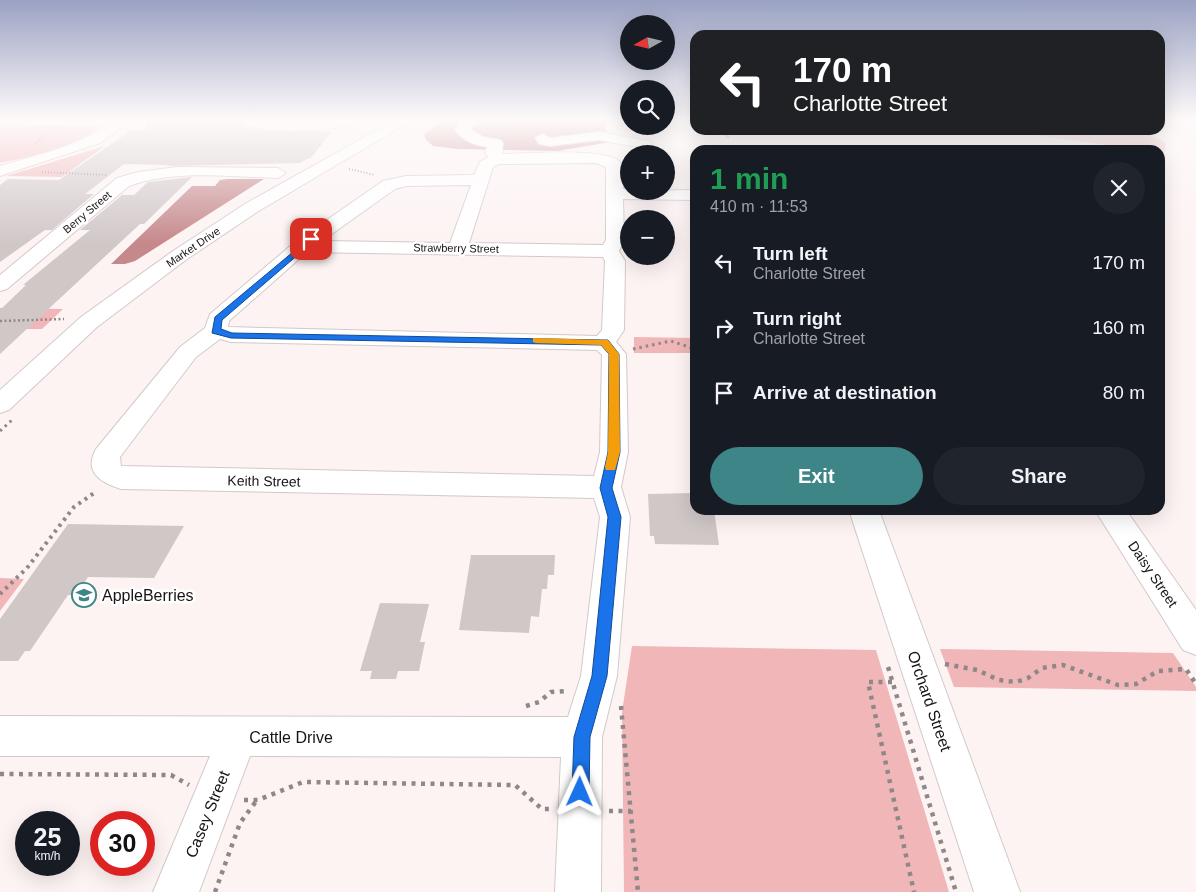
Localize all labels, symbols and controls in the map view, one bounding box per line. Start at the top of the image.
north arrow [620,15,675,70]
map controls [620,15,675,265]
icon: left [710,50,775,115]
text: 170 m [793,50,892,89]
button: search [620,80,675,135]
text: Charlotte Street [793,91,947,116]
button: + [620,145,675,200]
text: 1 min [710,162,788,195]
button: close [1093,162,1145,214]
street label: Berry Street [61,189,113,235]
text: 410 m · 11:53 [710,198,808,215]
button: − [620,210,675,265]
pin [290,218,332,260]
street label: Market Drive [164,225,222,269]
icon: arrive [297,225,325,253]
street label: Strawberry Street [413,241,499,255]
text: Turn left [753,243,828,264]
icon: left [710,249,738,277]
text: 170 m [1092,252,1145,273]
text: Charlotte Street [753,265,865,282]
text: Turn right [753,308,841,329]
icon: right [710,314,738,342]
text: 160 m [1092,317,1145,338]
text: Charlotte Street [753,330,865,347]
icon: arrive [710,379,738,407]
text: Arrive at destination [753,382,937,403]
text: 80 m [1103,382,1145,403]
button: Exit [710,447,923,505]
button: Share [933,447,1145,505]
street label: Keith Street [227,472,301,490]
street label: Daisy Street [1125,538,1181,610]
school or university icon: AppleBerries [71,582,97,608]
place label: AppleBerries [102,587,194,604]
street label: Orchard Street [904,649,955,754]
street label: Cattle Drive [249,729,333,746]
position arrow [553,765,605,817]
street label: Casey Street [182,768,233,860]
speed limit sign: 30 [90,811,155,876]
text: 25 [34,823,61,851]
text: km/h [34,849,61,863]

